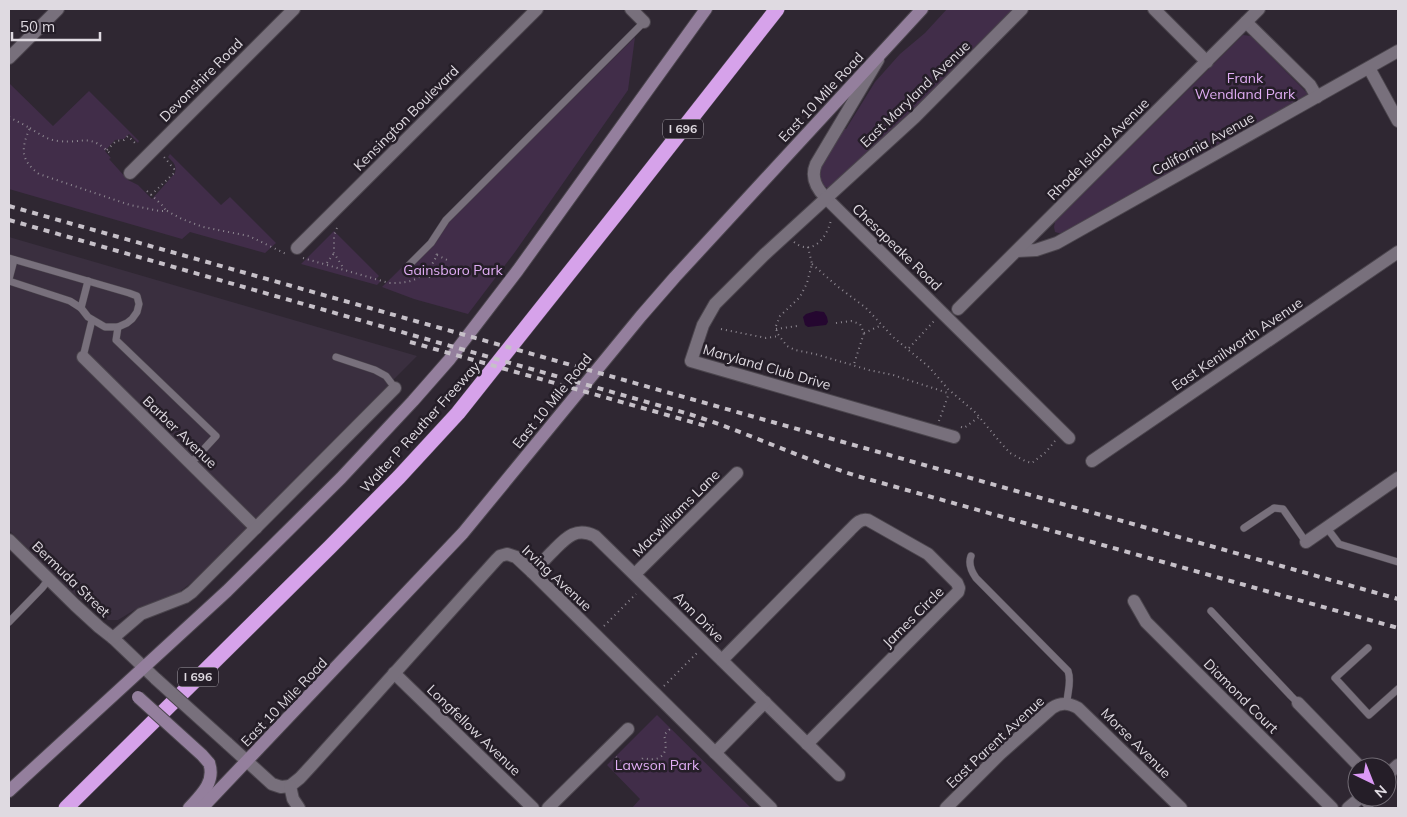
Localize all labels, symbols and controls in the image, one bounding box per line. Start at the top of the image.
scale bar [12,10,100,42]
text: 50 m [20,17,55,36]
street label: Devonshire Road [156,35,246,125]
street label: East Maryland Avenue [856,37,974,151]
street label: East 10 Mile Road [775,48,867,146]
street label: Kensington Boulevard [350,62,462,174]
park label: Frank Wendland Park [1195,69,1296,103]
street label: Rhode Island Avenue [1043,94,1153,204]
street label: California Avenue [1149,108,1257,180]
road number: I 696 [663,120,703,138]
street label: Chesapeake Road [848,200,946,294]
park label: Gainsboro Park [403,261,504,279]
street label: East Kenilworth Avenue [1168,293,1306,395]
street label: Maryland Club Drive [701,340,833,394]
street label: East 10 Mile Road [508,350,596,452]
street label: Walter P Reuther Freeway [356,357,484,496]
street label: Barber Avenue [139,392,221,472]
street label: Macwilliams Lane [629,466,723,560]
street label: Bermuda Street [28,537,114,621]
street label: Irving Avenue [518,541,596,615]
street label: James Circle [879,583,947,651]
street label: Ann Drive [670,588,728,646]
street label: East 10 Mile Road [237,654,331,750]
street label: Diamond Court [1200,655,1282,737]
road number: I 696 [178,668,218,686]
street label: Longfellow Avenue [423,681,525,779]
street label: East Parent Avenue [942,692,1048,792]
street label: Morse Avenue [1097,704,1175,782]
park label: Lawson Park [615,756,700,774]
north arrow [1347,757,1397,807]
text: N [1371,781,1391,802]

